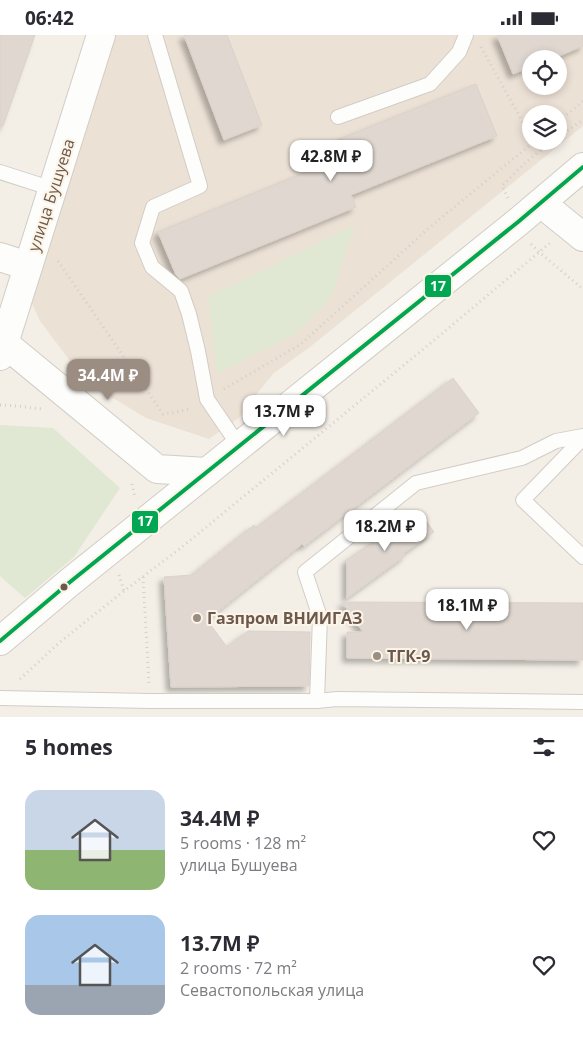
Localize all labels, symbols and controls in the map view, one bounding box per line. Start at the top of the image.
text: 06:42 [25,5,74,31]
map controls [522,50,567,150]
button: locate [522,50,567,95]
button: layers [522,105,567,150]
street label: улица Бушуева [22,136,80,254]
pin: 42.8M ₽ [285,139,377,182]
text: 42.8M ₽ [301,145,361,167]
line badge: 17 [424,274,452,298]
text: 17 [430,276,446,295]
pin: 34.4M ₽ [62,359,154,401]
text: 34.4M ₽ [78,364,138,386]
pin: 13.7M ₽ [238,395,330,437]
text: 13.7M ₽ [254,400,314,422]
pin: 18.2M ₽ [339,509,431,552]
line badge: 17 [131,510,159,534]
text: 17 [137,511,153,530]
text: 18.2M ₽ [355,515,415,537]
unlabelled marker [59,582,69,592]
pin: 18.1M ₽ [421,589,513,631]
text: 18.1M ₽ [437,594,497,616]
place label: Газпром ВНИИГАЗ [207,607,362,629]
marker: Газпром ВНИИГАЗ [191,612,203,624]
place label: ТГК-9 [387,645,430,667]
marker: ТГК-9 [371,650,383,662]
text: 5 homes [25,733,113,761]
icon: filters [530,733,558,761]
text: 34.4M ₽ [180,804,260,832]
icon: home [65,810,125,870]
icon: heart [530,826,558,854]
text: 5 rooms · 128 m² [180,832,306,854]
text: улица Бушуева [180,854,298,876]
text: 13.7M ₽ [180,929,260,957]
icon: home [65,935,125,995]
icon: heart [530,951,558,979]
text: 2 rooms · 72 m² [180,957,297,979]
text: Севастопольская улица [180,979,364,1001]

